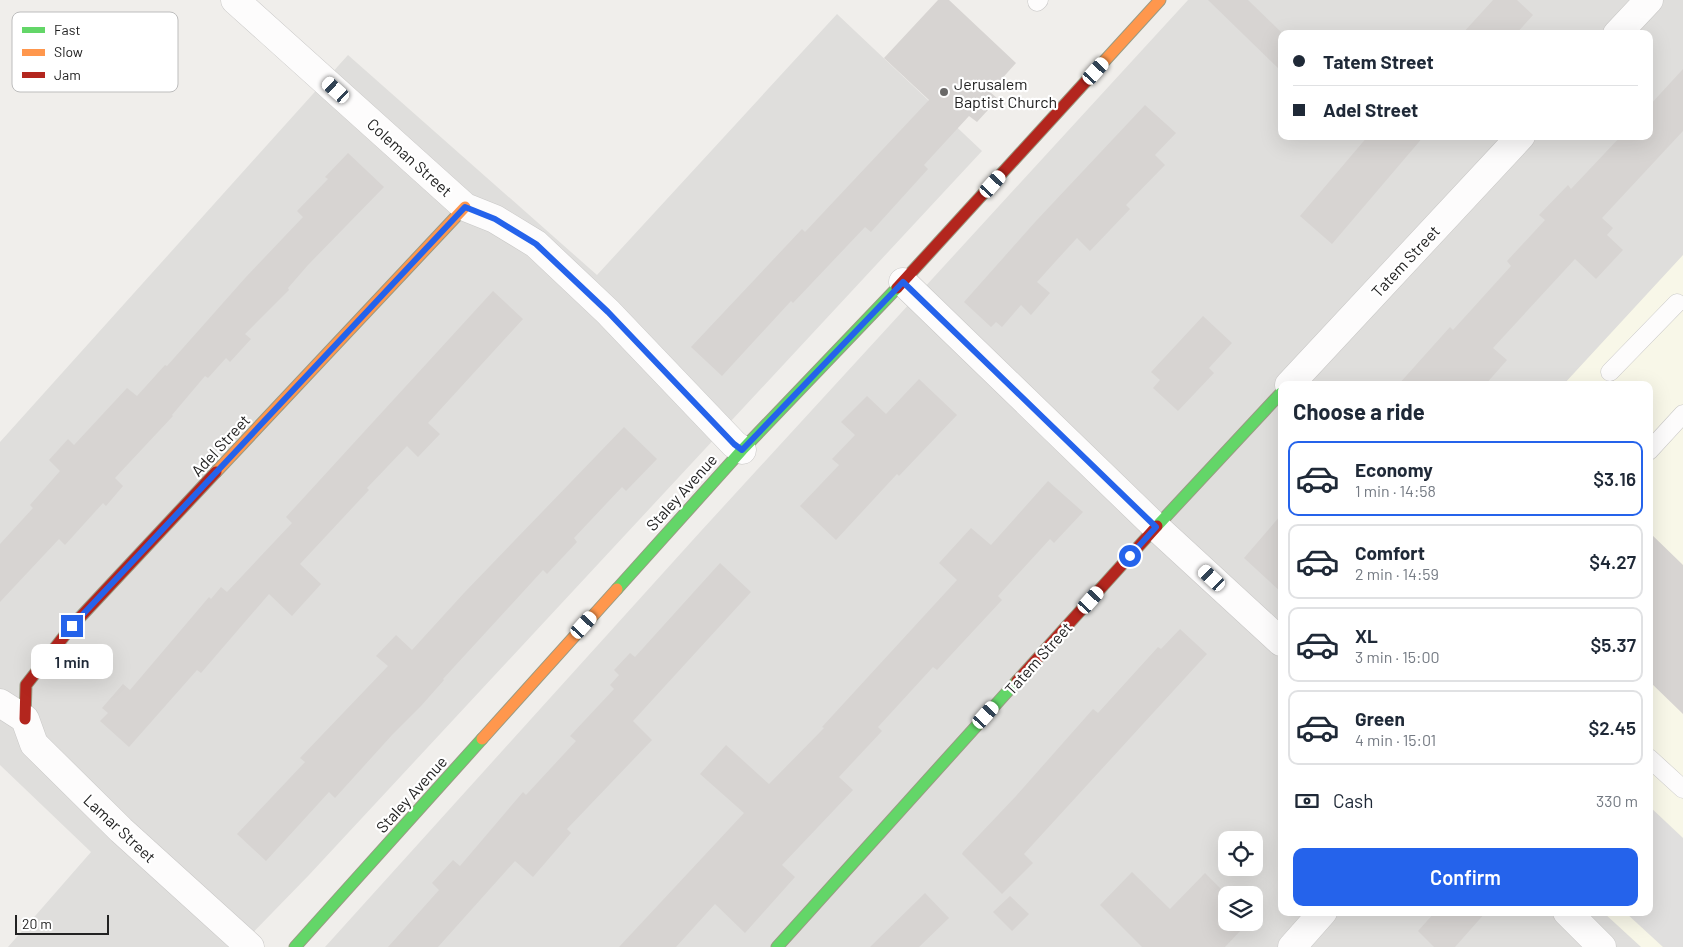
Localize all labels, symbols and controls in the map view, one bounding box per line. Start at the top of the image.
legend [12,12,178,92]
text: Fast [54,21,80,38]
text: Slow [54,43,83,60]
text: Tatem Street [1323,50,1434,73]
car [1080,55,1111,87]
text: Jam [54,66,81,83]
car [319,74,352,106]
place label: Jerusalem Baptist Church [954,74,1057,111]
marker: Jerusalem Baptist Church [938,86,950,98]
text: Adel Street [1323,98,1418,121]
street label: Coleman Street [364,114,456,200]
car [977,168,1008,200]
street label: Tatem Street [1367,221,1443,301]
text: Choose a ride [1293,398,1425,424]
street label: Adel Street [187,410,253,480]
street label: Staley Avenue [642,450,720,534]
icon: car [1295,456,1340,501]
text: Economy [1355,458,1433,481]
text: $3.16 [1593,467,1636,490]
text: 1 min · 14:58 [1355,481,1436,500]
icon: car [1295,539,1340,584]
text: Comfort [1355,541,1425,564]
route start [1119,545,1141,567]
text: $4.27 [1589,550,1636,573]
car [1195,562,1228,594]
text: 2 min · 14:59 [1355,564,1439,583]
car [1075,584,1106,616]
car [568,609,599,641]
route end [61,615,83,637]
street label: Tatem Street [1000,618,1076,698]
icon: car [1295,622,1340,667]
text: XL [1355,624,1378,647]
text: $5.37 [1591,633,1636,656]
callout: 1 min [31,644,113,678]
text: 3 min · 15:00 [1355,647,1439,666]
text: 1 min [55,652,89,671]
car [970,699,1001,731]
icon: car [1295,705,1340,750]
text: Green [1355,707,1405,730]
text: $2.45 [1588,716,1636,739]
text: 4 min · 15:01 [1355,730,1436,749]
street label: Staley Avenue [372,752,450,836]
icon: cash [1293,787,1321,815]
text: Cash [1333,789,1374,812]
street label: Lamar Street [80,790,160,866]
text: 330 m [1596,791,1638,810]
map controls [1218,831,1263,931]
button: locate [1218,831,1263,876]
button: Confirm [1293,848,1638,906]
button: layers [1218,886,1263,931]
scale bar [15,912,109,935]
text: 20 m [22,915,52,932]

